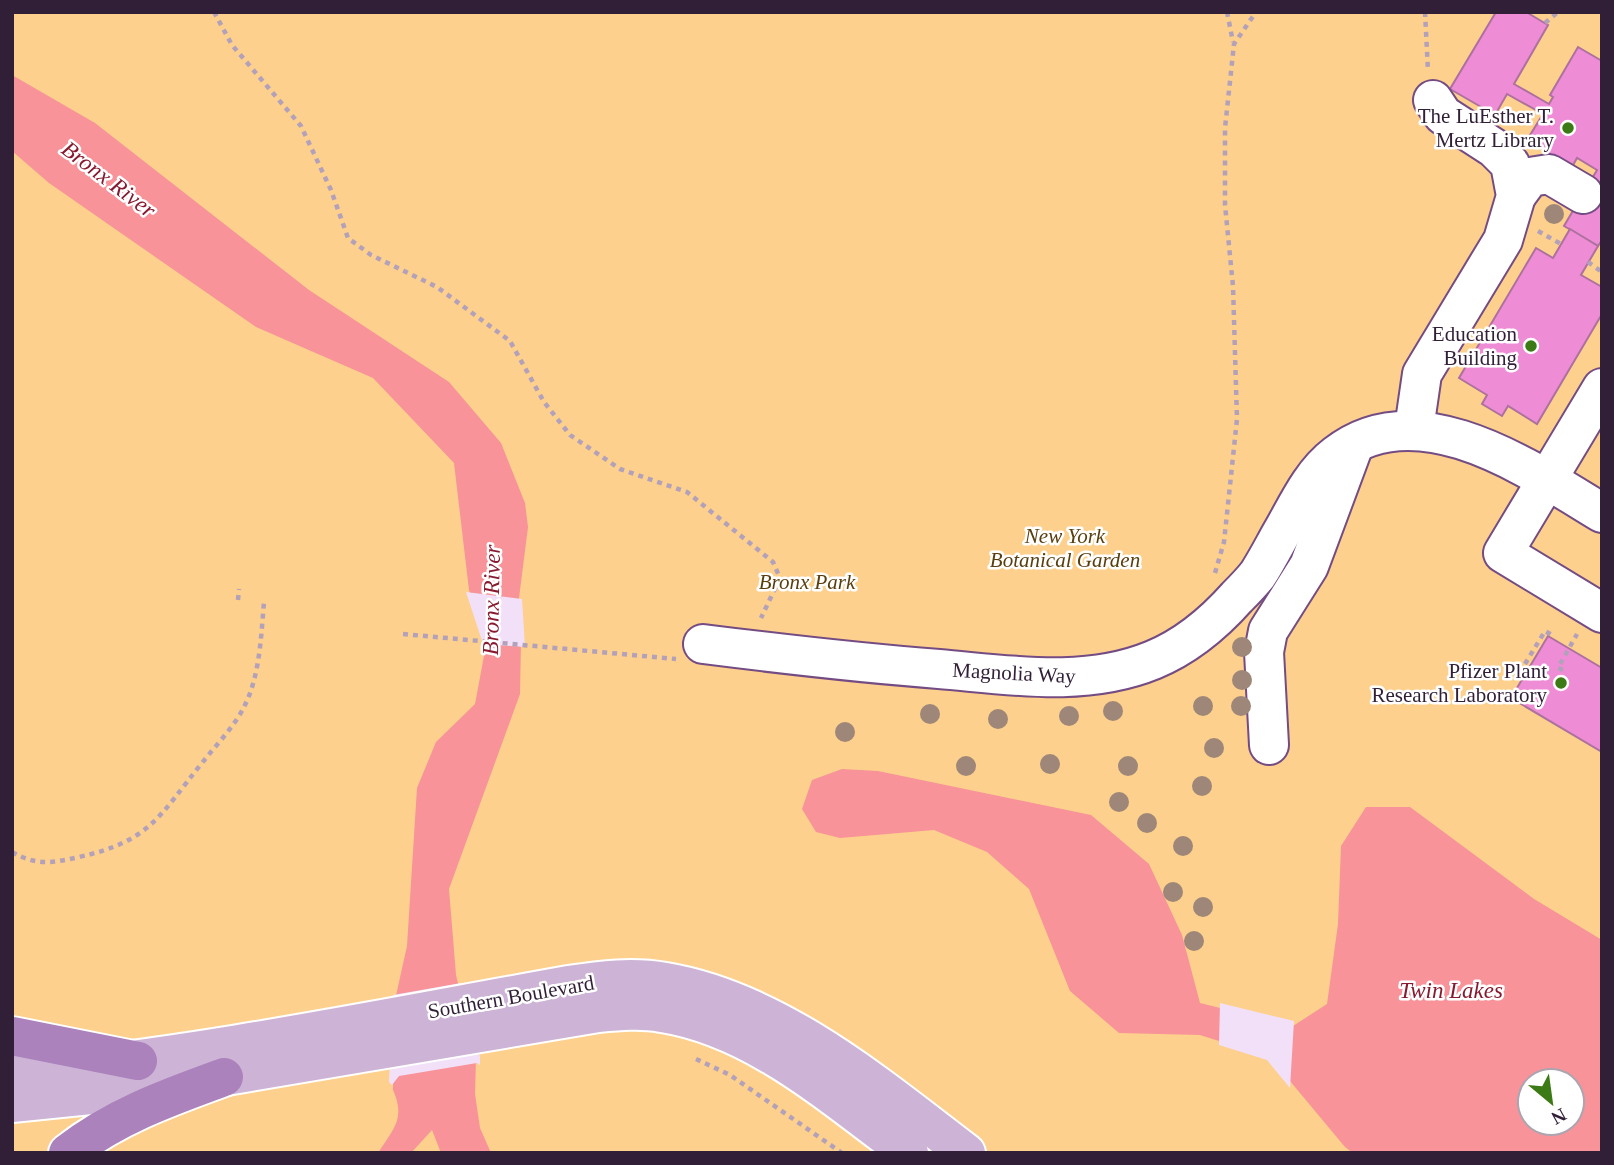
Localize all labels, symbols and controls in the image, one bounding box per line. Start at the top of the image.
place label: The LuEsther T. Mertz Library [1418,104,1554,152]
marker: The LuEsther T. Mertz Library [1560,120,1576,136]
water label: Bronx River [57,136,161,223]
place label: Education Building [1432,322,1517,370]
marker: Education Building [1523,338,1539,354]
park label: New York Botanical Garden [990,524,1140,572]
water label: Bronx River [478,543,505,656]
park label: Bronx Park [759,570,856,594]
street label: Magnolia Way [952,658,1077,688]
place label: Pfizer Plant Research Laboratory [1372,659,1547,707]
marker: Pfizer Plant Research Laboratory [1553,675,1569,691]
street label: Southern Boulevard [426,970,597,1023]
water label: Twin Lakes [1399,978,1503,1003]
north arrow [1516,1067,1586,1137]
text: N [1548,1104,1570,1129]

